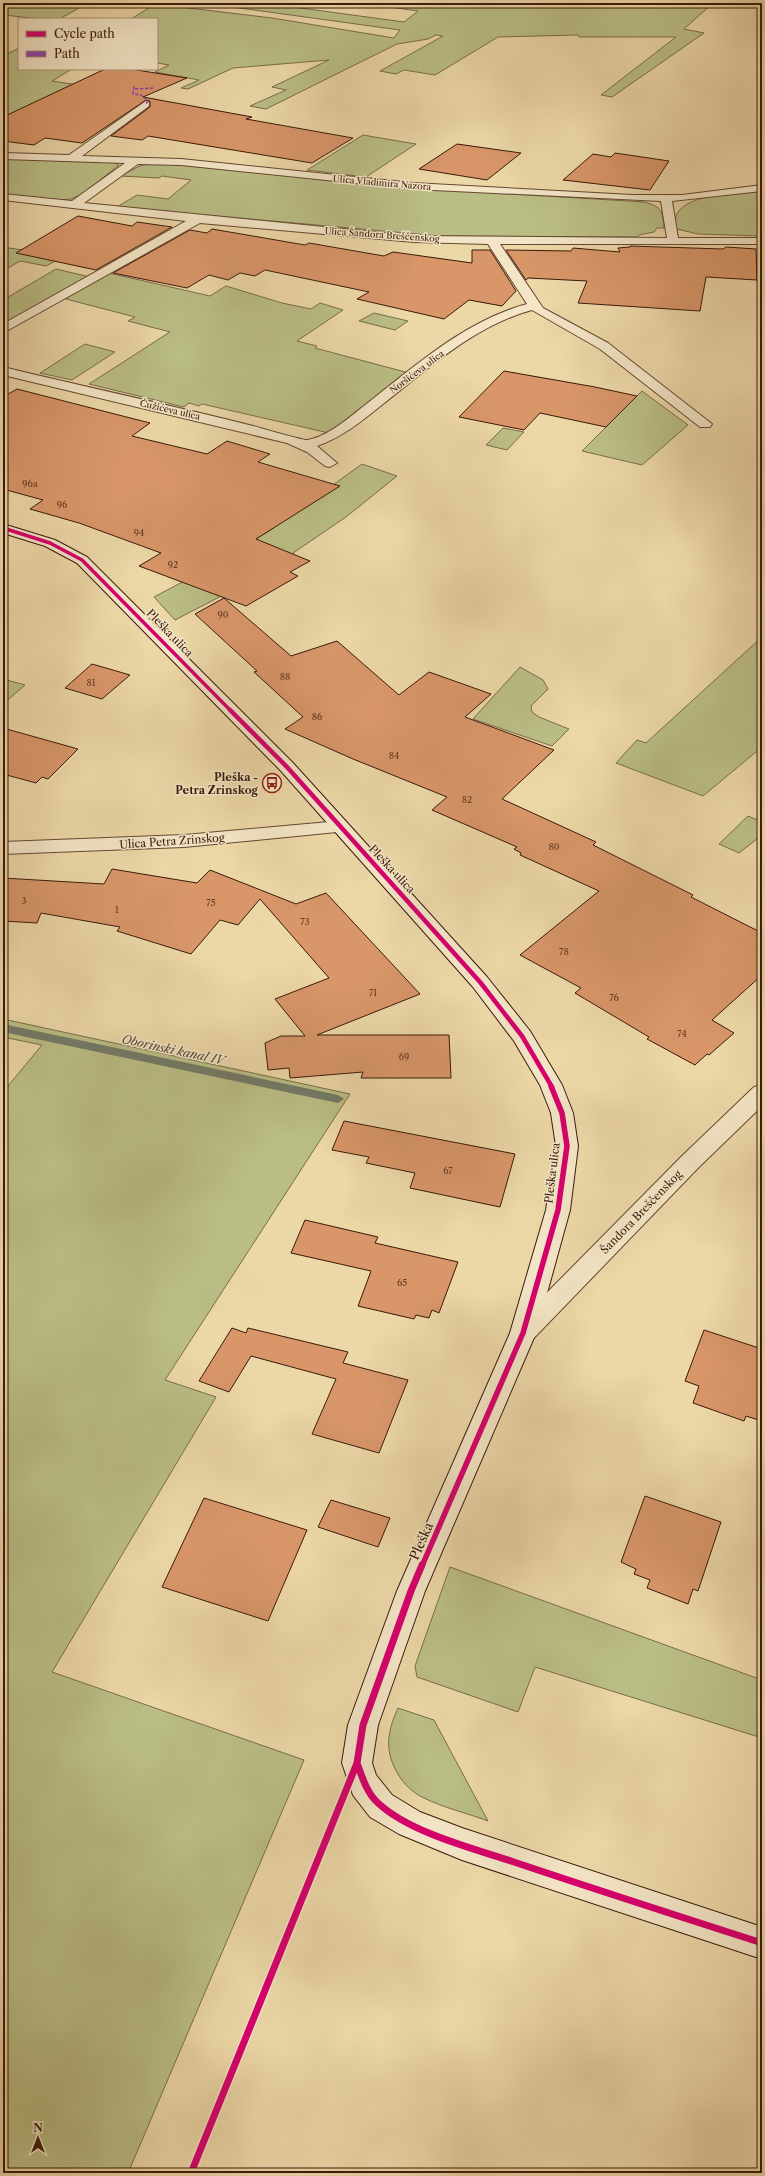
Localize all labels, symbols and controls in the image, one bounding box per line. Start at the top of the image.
legend [18,18,158,70]
text: Cycle path [54,26,115,41]
text: Path [54,46,80,61]
street label: Ulica Vladimira Nazora [332,173,432,192]
street label: Ulica Šandora Breščenskog [324,224,440,244]
street label: Noršićeva ulica [387,348,446,396]
street label: Čužićeva ulica [139,396,202,422]
house number: 96a [22,478,38,489]
house number: 96 [57,499,67,510]
house number: 94 [134,527,144,538]
house number: 92 [168,559,178,570]
street label: Pleška ulica [144,606,196,660]
house number: 90 [218,609,229,620]
house number: 88 [280,671,290,682]
house number: 81 [86,677,96,688]
house number: 86 [312,711,322,722]
house number: 84 [389,750,399,761]
place label: Pleška - Petra Zrinskog [175,770,259,797]
bus stop icon: Pleška - Petra Zrinskog [261,772,283,794]
house number: 82 [462,794,472,805]
street label: Ulica Petra Zrinskog [119,830,225,852]
house number: 80 [548,841,560,852]
street label: Pleška ulica [366,842,418,896]
house number: 3 [22,895,27,906]
house number: 75 [206,897,216,908]
house number: 1 [115,904,119,915]
house number: 73 [300,916,310,927]
house number: 78 [559,946,569,957]
house number: 71 [369,987,377,998]
house number: 76 [609,992,619,1003]
house number: 74 [677,1028,687,1039]
water label: Oborinski kanal IV [120,1031,229,1068]
house number: 69 [399,1051,409,1062]
street label: Pleška ulica [541,1142,563,1204]
house number: 67 [443,1165,453,1176]
street label: Šandora Breščenskog [597,1166,685,1257]
house number: 65 [397,1277,407,1288]
street label: Pleška [406,1520,436,1562]
north arrow [18,2118,58,2158]
text: N [33,2121,43,2135]

